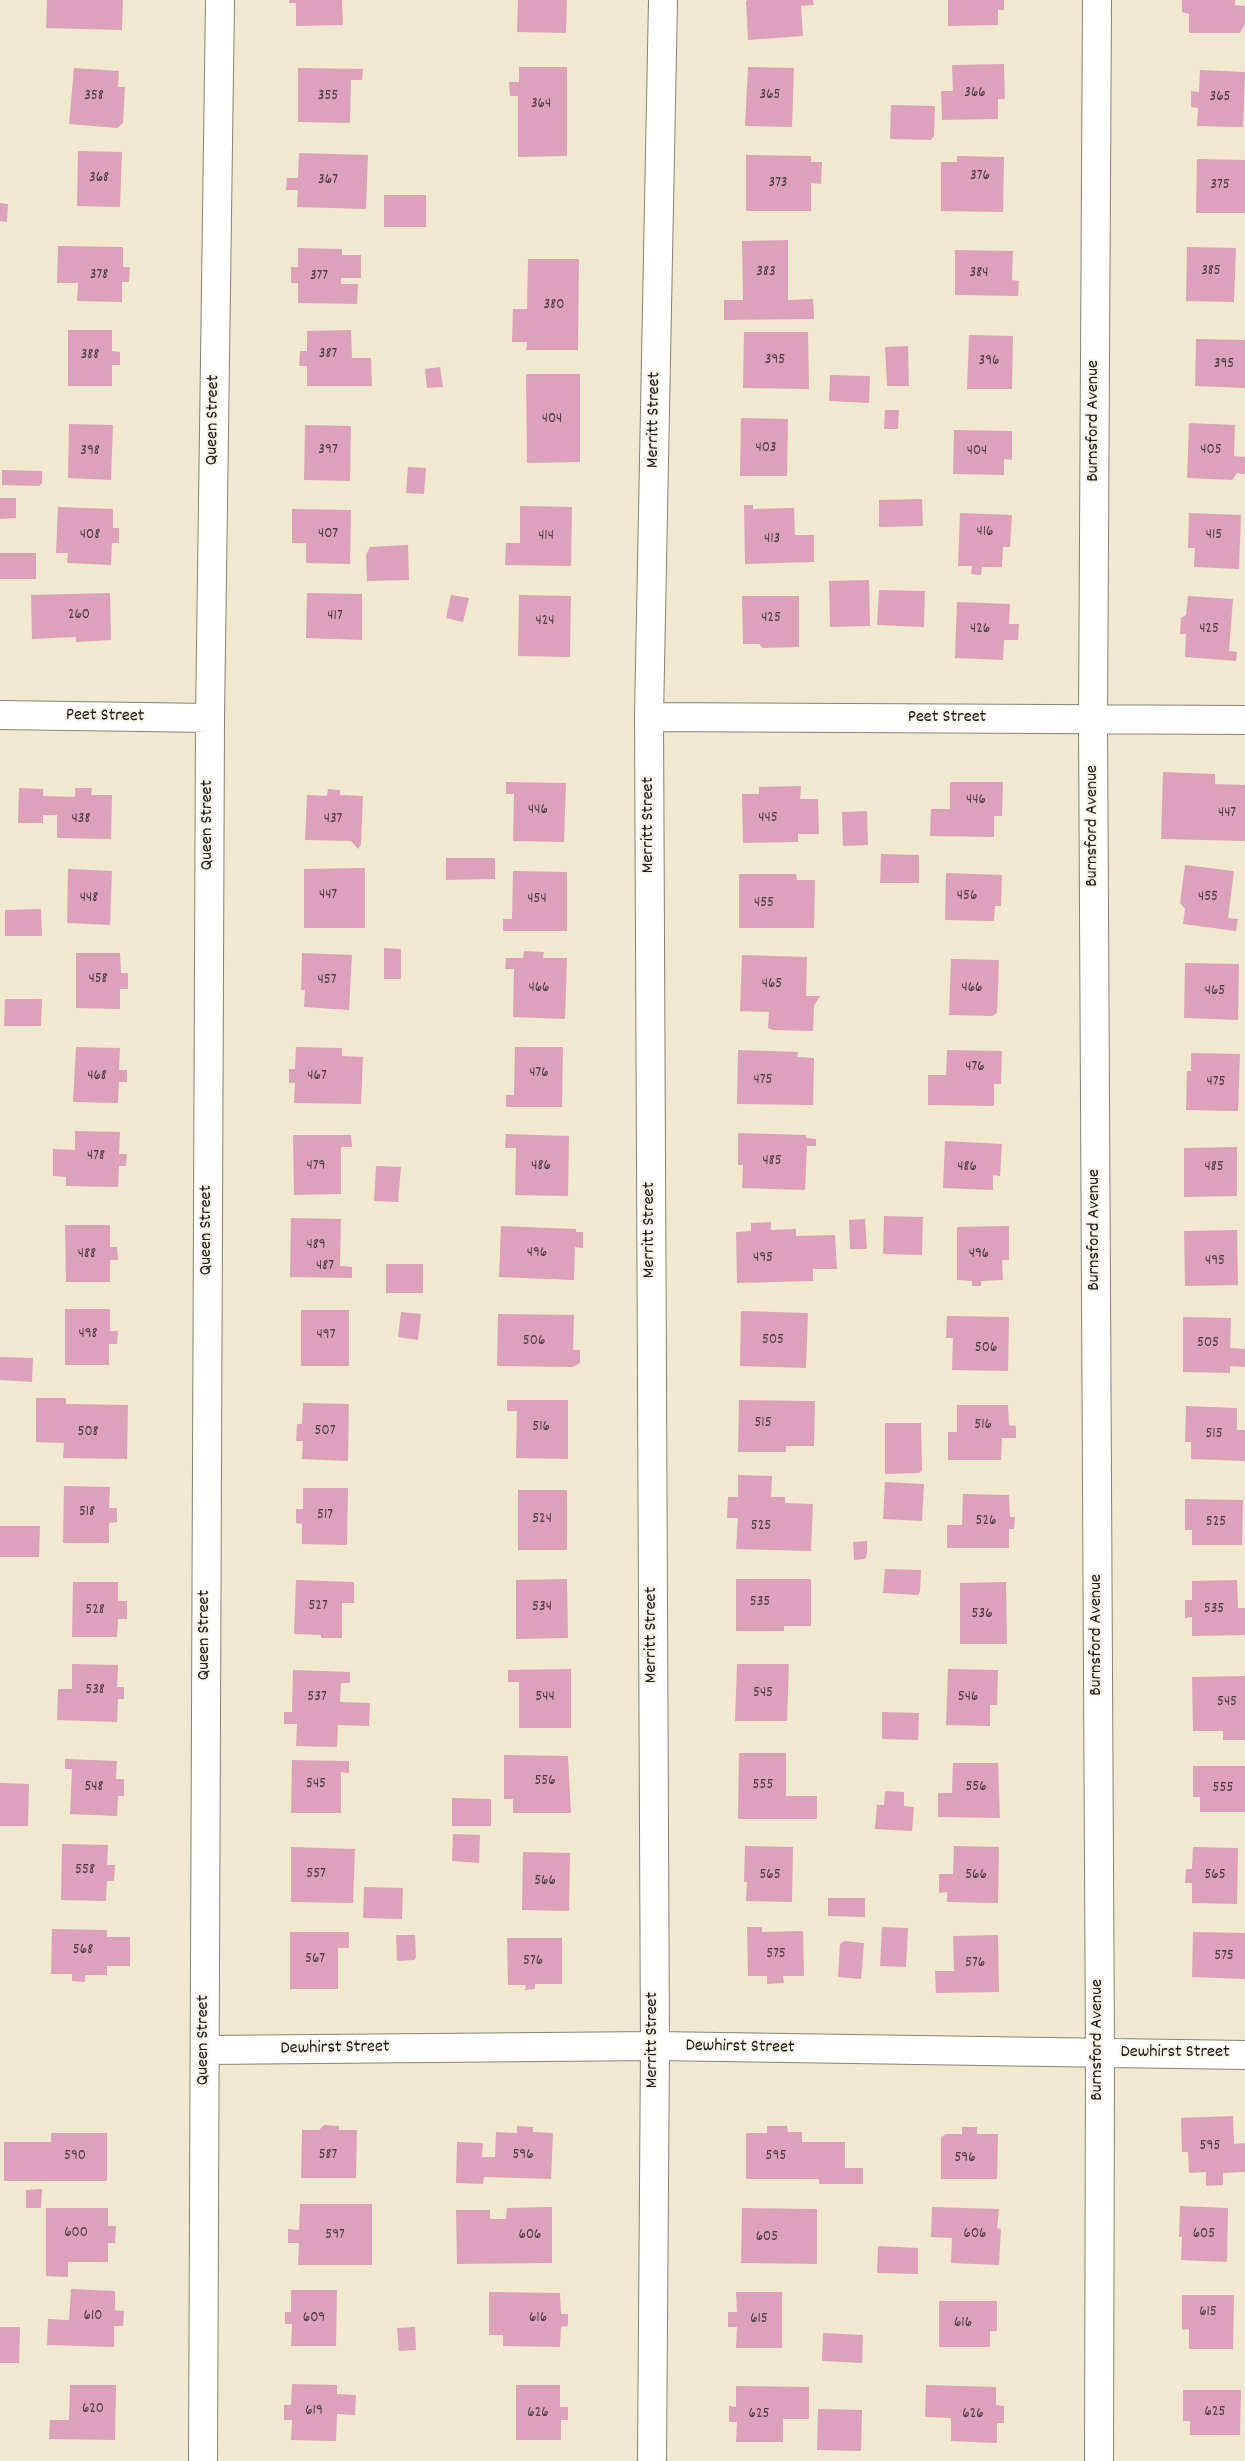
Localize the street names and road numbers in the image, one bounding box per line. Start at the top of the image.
street label: Burnsford Avenue [1084,360,1106,482]
street label: Merritt Street [643,372,667,468]
street label: Queen Street [202,375,226,465]
street label: Peet Street [66,706,144,728]
street label: Peet Street [908,708,986,730]
street label: Burnsford Avenue [1083,765,1105,887]
street label: Merritt Street [639,777,661,873]
street label: Queen Street [198,780,220,870]
street label: Burnsford Avenue [1085,1169,1107,1291]
street label: Merritt Street [640,1182,662,1278]
street label: Queen Street [197,1185,219,1275]
street label: Burnsford Avenue [1087,1574,1109,1696]
street label: Merritt Street [642,1587,664,1683]
street label: Queen Street [195,1590,217,1680]
street label: Burnsford Avenue [1088,1979,1110,2101]
street label: Merritt Street [643,1992,665,2088]
street label: Queen Street [194,1995,216,2085]
street label: Dewhirst Street [685,2036,795,2060]
street label: Dewhirst Street [280,2037,390,2061]
street label: Dewhirst Street [1120,2043,1230,2065]

